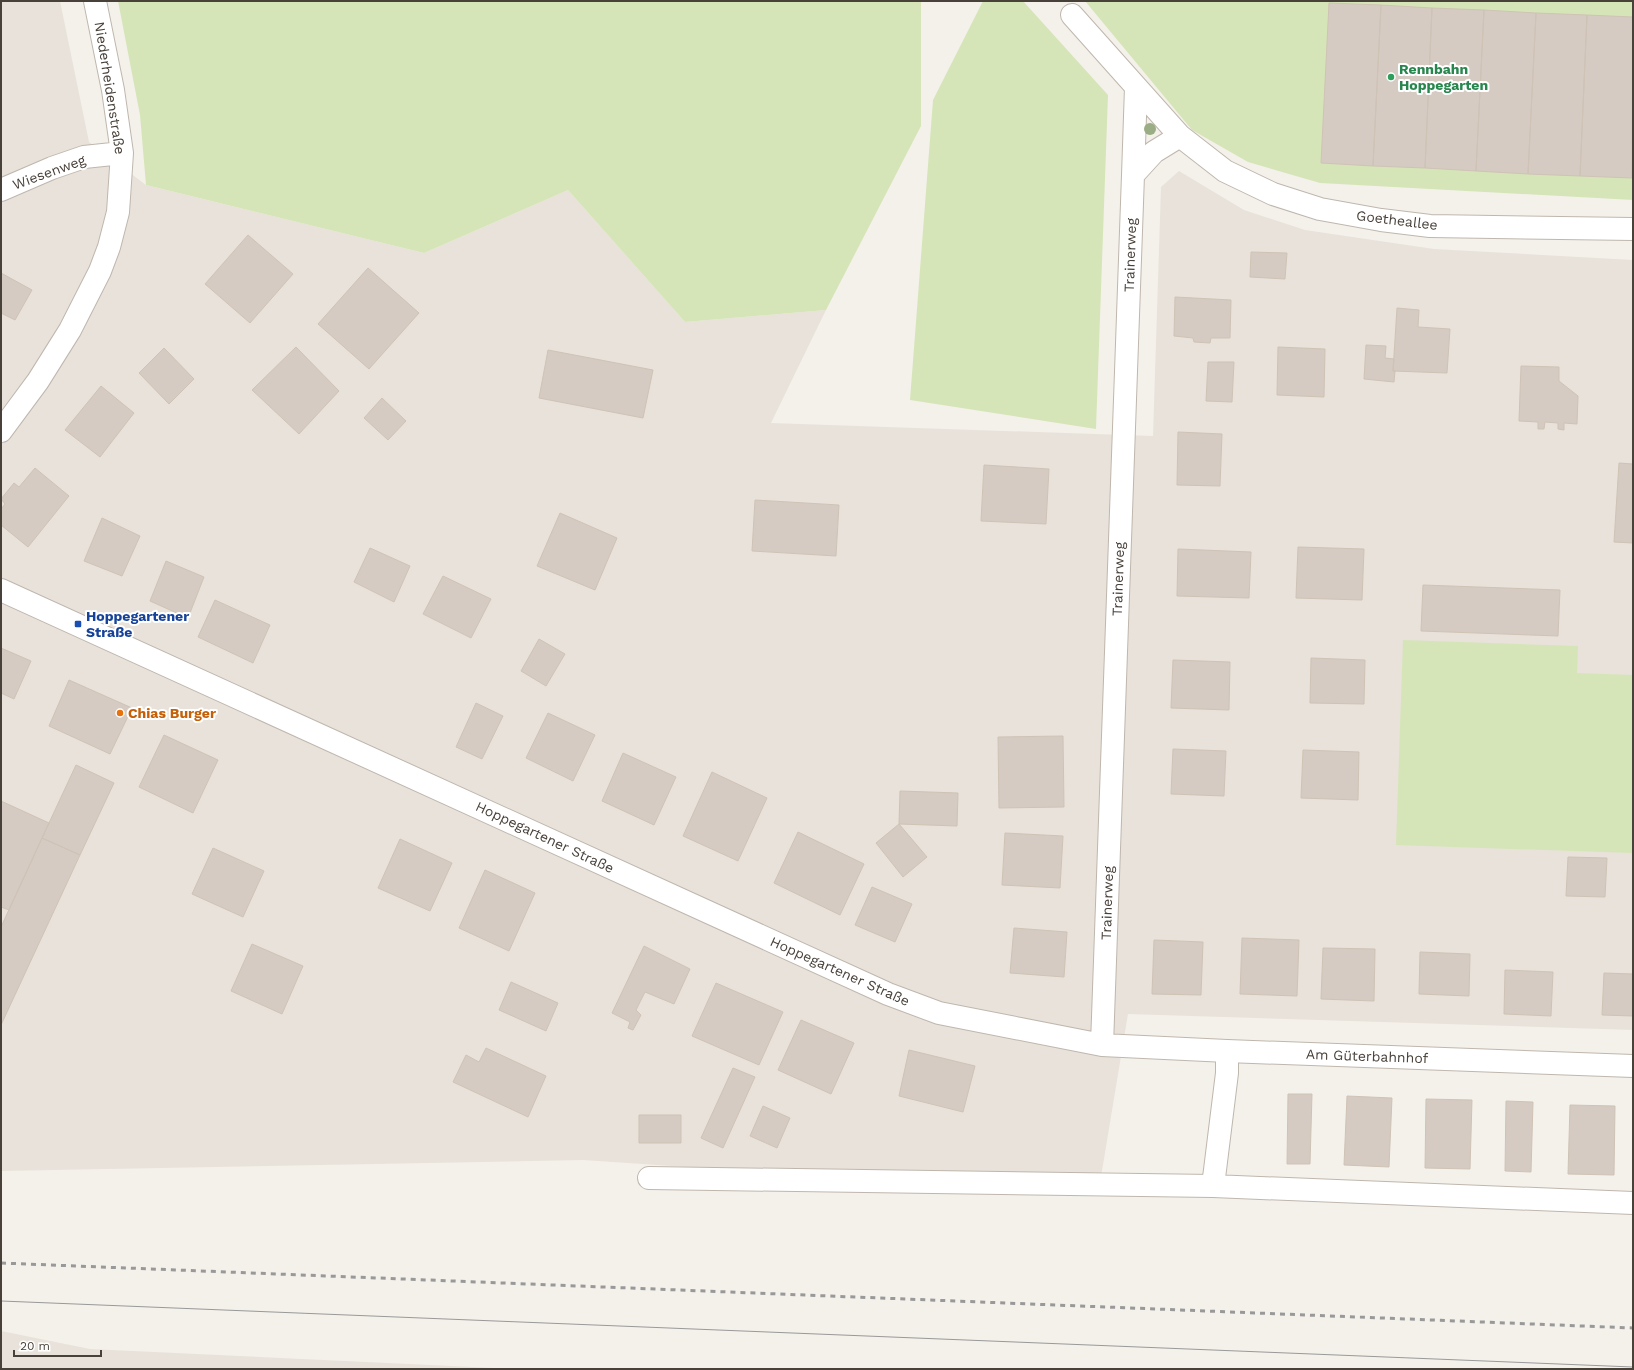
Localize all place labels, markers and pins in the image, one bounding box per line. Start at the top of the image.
place label: Rennbahn Hoppegarten [1399,61,1488,93]
marker: Rennbahn Hoppegarten [1386,72,1396,82]
place label: Hoppegartener Straße [86,608,189,640]
marker: Hoppegartener Straße [73,619,83,629]
place label: Chias Burger [128,705,216,721]
marker: Chias Burger [115,708,125,718]

